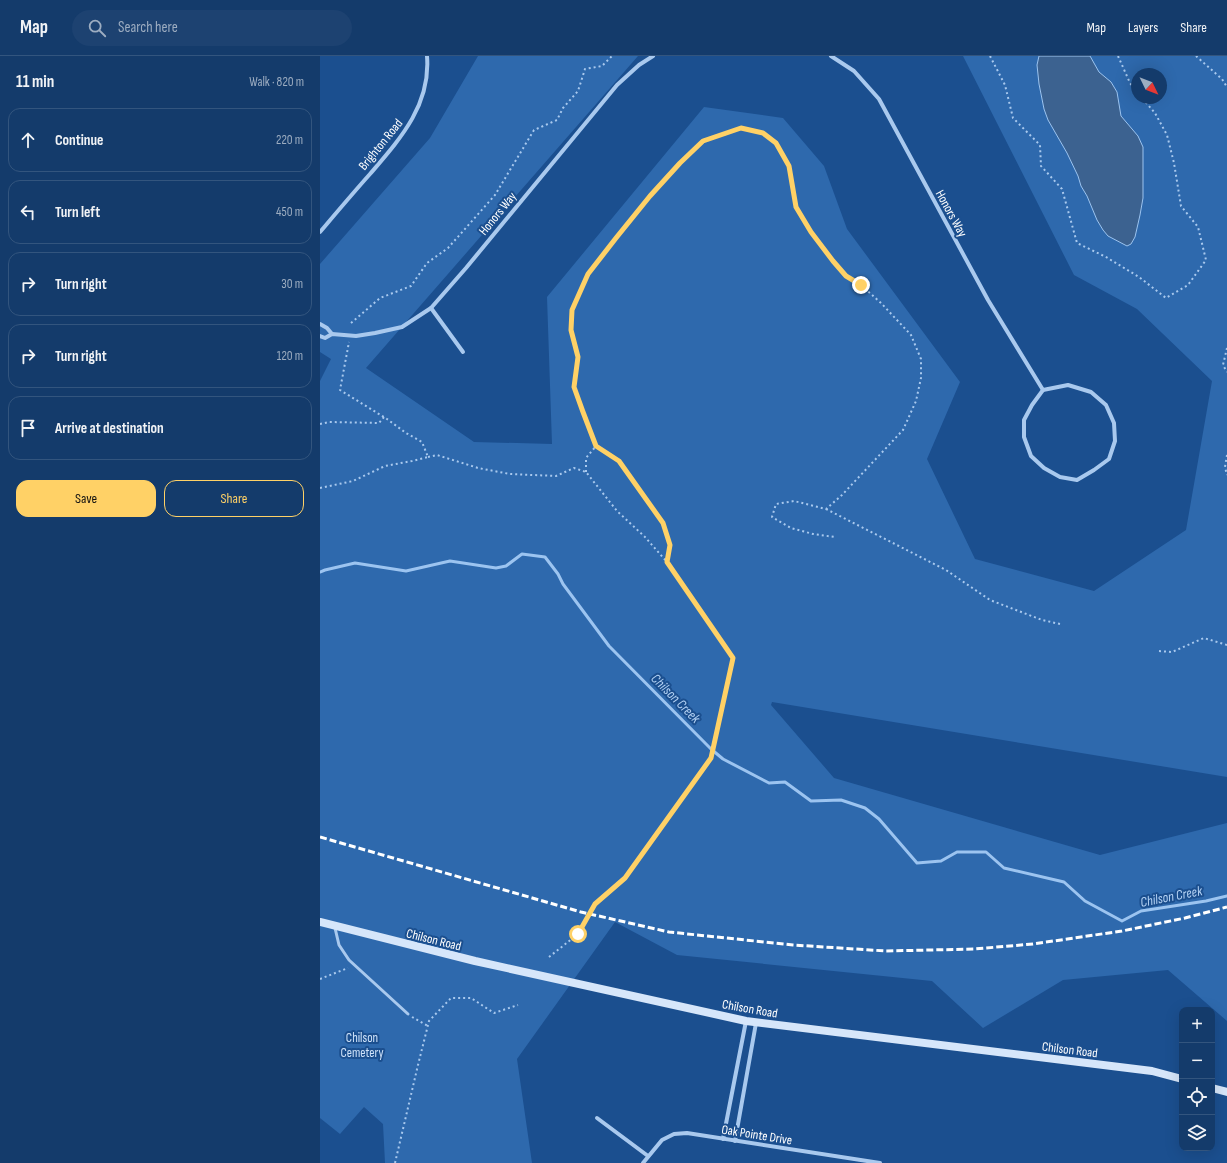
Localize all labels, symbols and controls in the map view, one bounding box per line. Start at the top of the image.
search box [72,10,352,46]
text: Map [20,16,48,39]
icon: search [86,17,108,39]
text: Search here [118,18,178,37]
text: Map [1086,19,1106,36]
text: Layers [1128,19,1158,36]
text: Share [1180,19,1207,36]
north arrow [1131,68,1167,104]
text: 11 min [16,72,54,92]
text: Walk · 820 m [249,74,304,90]
street label: Brighton Road [355,116,406,173]
icon: ahead [17,129,39,151]
text: Continue [55,131,104,150]
text: 220 m [276,132,303,148]
street label: Honors Way [932,187,971,240]
street label: Honors Way [475,189,520,239]
icon: left [17,201,39,223]
text: Turn left [55,203,100,222]
text: 450 m [276,204,303,220]
icon: right [17,273,39,295]
text: Turn right [55,275,107,294]
text: 30 m [281,276,303,292]
route end [852,276,870,294]
icon: right [17,345,39,367]
text: Turn right [55,347,107,366]
text: 120 m [277,348,303,364]
icon: arrive [17,417,39,439]
text: Arrive at destination [55,419,164,438]
button: Save [16,480,156,517]
button: Share [164,480,304,517]
water label: Chilson Creek [647,670,704,727]
water label: Chilson Creek [1139,882,1204,911]
street label: Chilson Road [405,925,463,955]
route start [569,925,587,943]
street label: Chilson Road [721,996,779,1022]
map controls [1179,1007,1215,1151]
button: + [1179,1007,1215,1043]
park label: Chilson Cemetery [341,1030,383,1061]
street label: Chilson Road [1041,1039,1099,1061]
button: − [1179,1043,1215,1079]
button: locate [1179,1079,1215,1115]
button: layers [1179,1115,1215,1151]
street label: Oak Pointe Drive [720,1122,793,1148]

